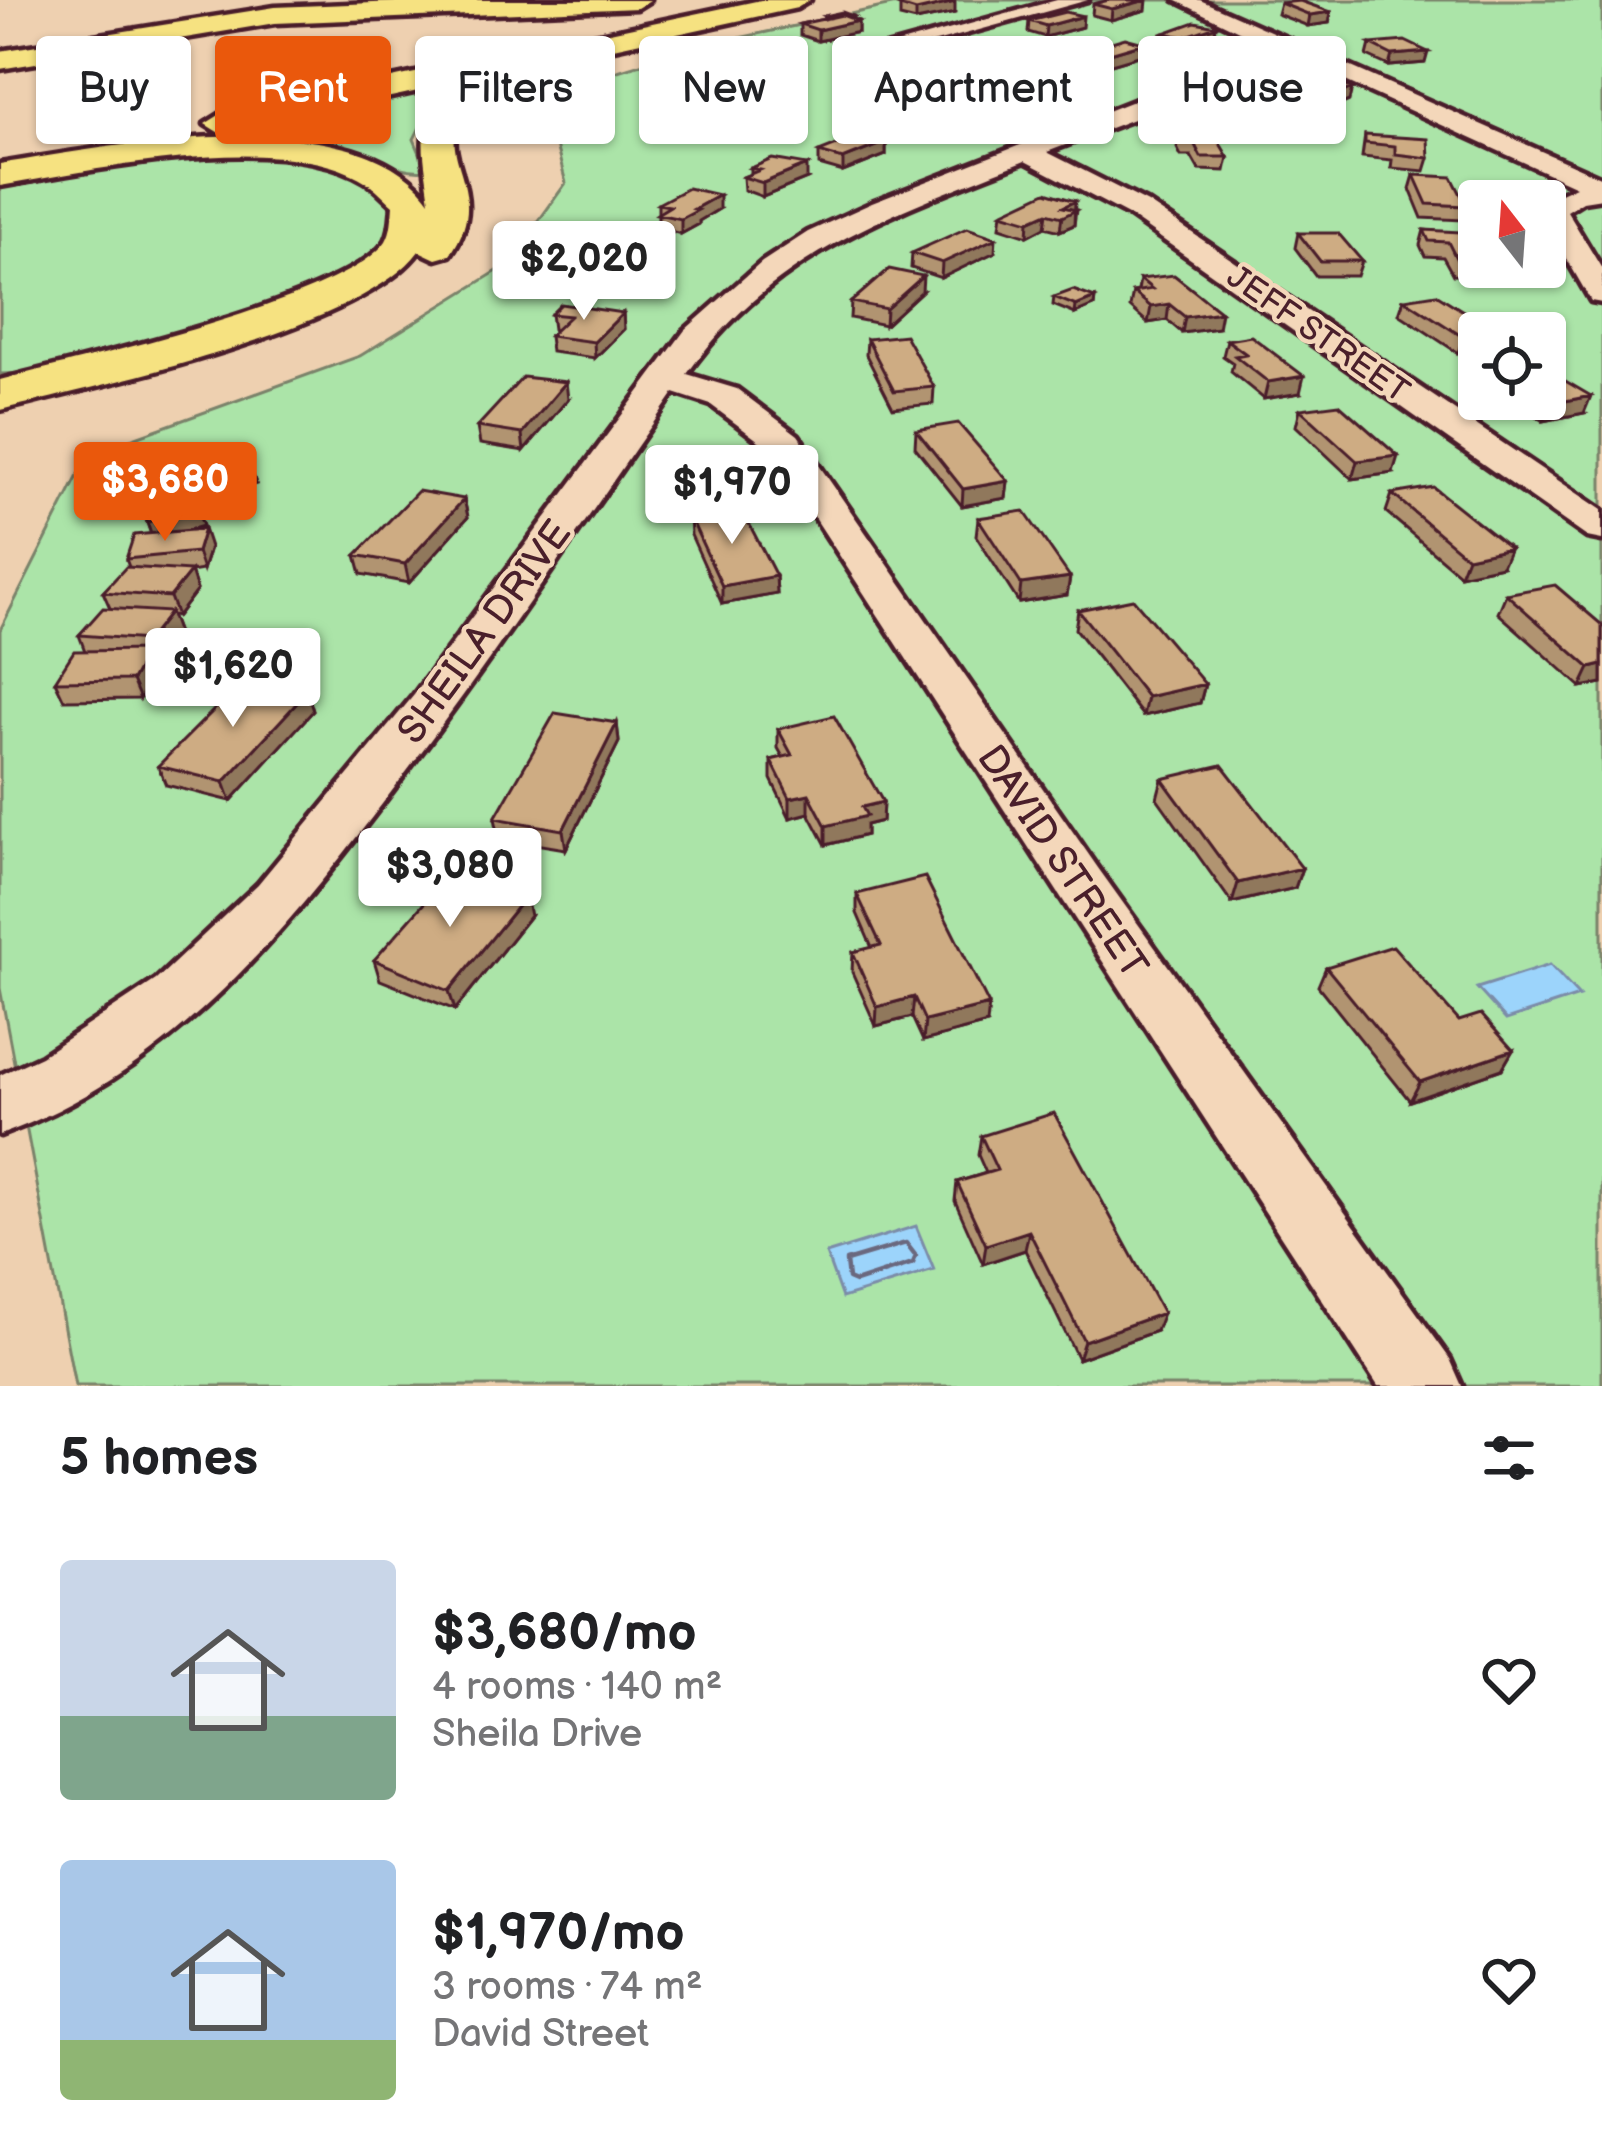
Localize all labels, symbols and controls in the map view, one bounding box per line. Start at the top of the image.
chip: Buy [36,36,191,144]
chip: Rent [215,36,391,144]
chip: Filters [415,36,615,144]
chip: New [639,36,808,144]
chip: Apartment [832,36,1114,144]
chip: House [1138,36,1346,144]
north arrow [1458,180,1566,288]
map controls [1458,180,1566,420]
pin: $2,020 [486,221,682,323]
text: $2,020 [520,236,648,283]
street label: JEFF STREET [1219,257,1417,412]
button: locate [1458,312,1566,420]
pin: $3,680 [67,442,263,544]
pin: $1,970 [634,445,830,547]
text: $3,680 [101,457,229,504]
text: $1,970 [672,460,792,507]
street label: SHEILA DRIVE [388,512,582,753]
pin: $1,620 [135,628,331,730]
text: $1,620 [172,643,294,690]
street label: DAVID STREET [967,737,1157,988]
pin: $3,080 [352,828,548,930]
text: $3,080 [385,843,515,890]
icon: filters [1476,1425,1542,1491]
text: 5 homes [60,1428,258,1489]
text: $3,680/mo [432,1603,697,1664]
icon: home [156,1608,300,1752]
icon: heart [1476,1647,1542,1713]
text: 4 rooms · 140 m² [432,1664,722,1711]
text: Sheila Drive [432,1711,642,1758]
text: $1,970/mo [432,1903,685,1964]
icon: home [156,1908,300,2052]
icon: heart [1476,1947,1542,2013]
text: 3 rooms · 74 m² [432,1964,703,2011]
text: David Street [432,2011,649,2058]

